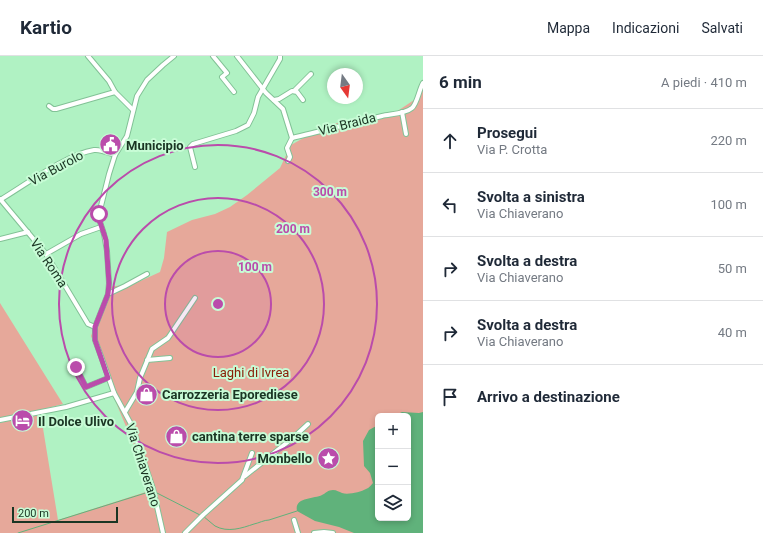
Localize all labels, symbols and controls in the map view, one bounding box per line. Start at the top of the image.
text: Kartio [20,16,72,39]
text: Mappa [547,20,590,36]
text: Indicazioni [612,20,679,36]
text: Salvati [701,20,743,36]
north arrow [327,68,363,104]
text: 6 min [439,72,482,92]
text: A piedi · 410 m [661,75,747,90]
street label: Via Braida [317,110,377,138]
text: Prosegui [477,124,537,142]
icon: ahead [439,130,461,152]
public building icon: Municipio [98,132,124,158]
text: 220 m [710,133,747,148]
place label: Municipio [126,138,184,153]
text: Via P. Crotta [477,142,547,157]
street label: Via Burolo [26,147,86,189]
text: 300 m [313,185,347,199]
text: Svolta a sinistra [477,188,585,206]
icon: left [439,194,461,216]
text: 100 m [710,197,747,212]
route start [90,205,108,223]
text: Via Chiaverano [477,206,563,221]
text: 200 m [276,222,310,236]
street label: Via Roma [27,236,71,290]
text: Svolta a destra [477,252,577,270]
icon: right [439,258,461,280]
text: 100 m [238,260,272,274]
text: 50 m [718,261,747,276]
text: Via Chiaverano [477,270,563,285]
centre of rings [211,297,225,311]
text: Svolta a destra [477,316,577,334]
icon: right [439,322,461,344]
text: 40 m [718,325,747,340]
text: Via Chiaverano [477,334,563,349]
route end [67,358,85,376]
park label: Laghi di Ivrea [213,365,289,380]
shop icon: Carrozzeria Eporediese [134,381,160,407]
icon: arrive [439,386,461,408]
place label: Carrozzeria Eporediese [162,387,298,402]
text: Arrivo a destinazione [477,388,620,406]
hotel icon: Il Dolce Ulivo [9,408,35,434]
map controls [375,413,411,521]
button: + [375,413,411,449]
place label: Il Dolce Ulivo [38,414,114,429]
street label: Via Chiaverano [123,422,163,508]
shop icon: cantina terre sparse [163,423,189,449]
place label: cantina terre sparse [192,429,309,444]
place icon: Monbello [315,445,341,471]
button: − [375,449,411,485]
place label: Monbello [257,451,312,466]
button: layers [375,485,411,521]
scale bar [12,505,118,524]
text: 200 m [18,507,49,520]

